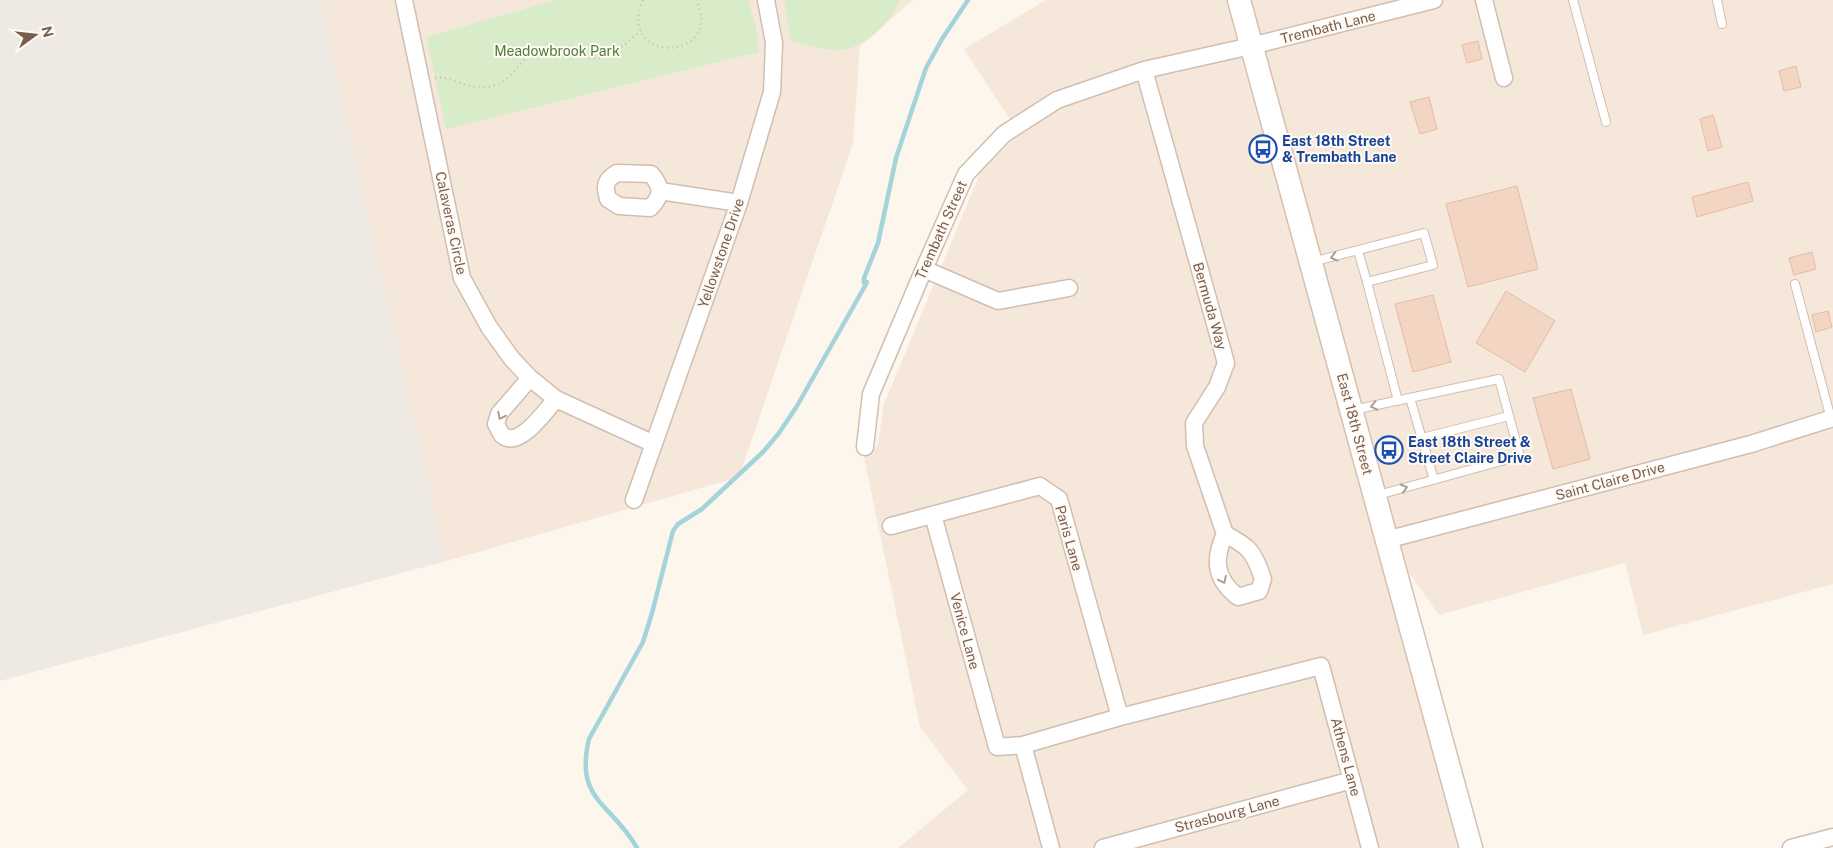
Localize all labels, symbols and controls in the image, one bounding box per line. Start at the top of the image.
street label: Trembath Lane [1279,7,1377,47]
north arrow [10,10,60,60]
text: N [38,24,57,39]
park label: Meadowbrook Park [494,43,620,59]
place label: East 18th Street & Trembath Lane [1282,133,1397,165]
bus stop icon: East 18th Street & Trembath Lane [1248,134,1278,164]
street label: Calaveras Circle [432,170,470,276]
street label: Trembath Street [912,178,970,282]
street label: Yellowstone Drive [695,196,747,310]
one-way arrow [1330,251,1339,262]
street label: Bermuda Way [1190,261,1230,352]
street label: East 18th Street [1334,371,1376,477]
one-way arrow [1370,400,1379,411]
one-way arrow [497,410,507,419]
place label: East 18th Street & Street Claire Drive [1408,434,1532,466]
bus stop icon: East 18th Street & Street Claire Drive [1374,435,1404,465]
street label: Saint Claire Drive [1554,459,1666,503]
one-way arrow [1400,483,1408,494]
street label: Paris Lane [1052,503,1086,573]
one-way arrow [1217,575,1227,584]
street label: Venice Lane [947,591,983,671]
street label: Athens Lane [1328,716,1364,798]
street label: Strasbourg Lane [1173,792,1281,836]

